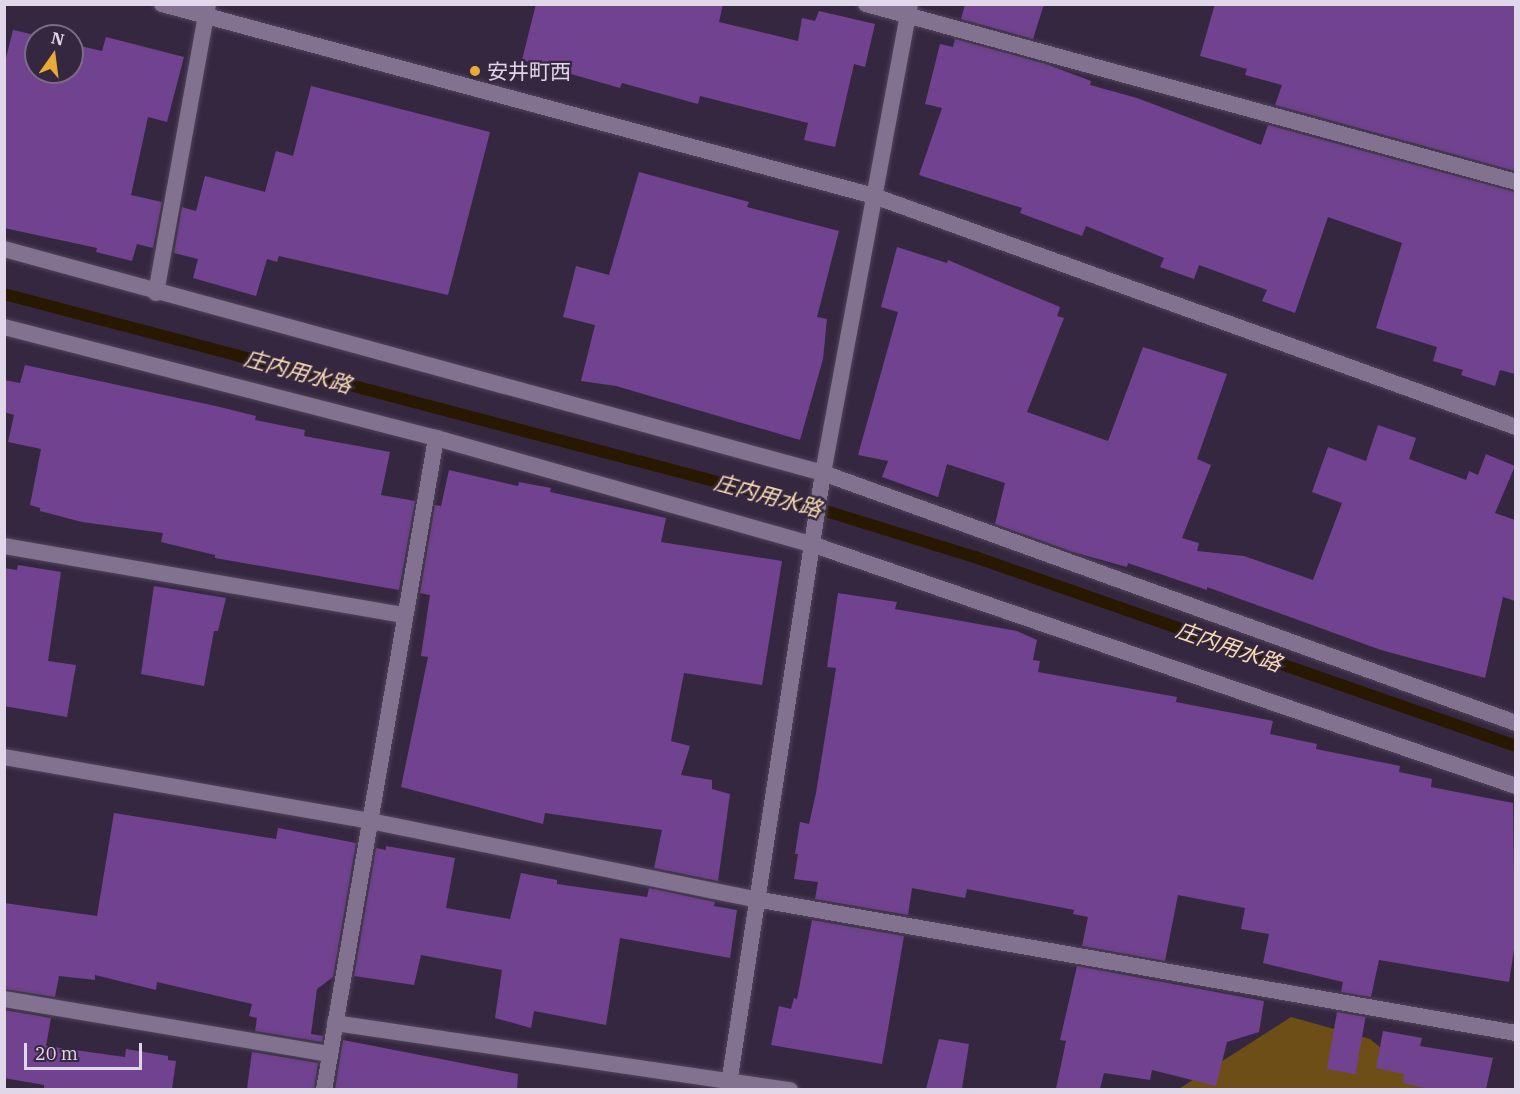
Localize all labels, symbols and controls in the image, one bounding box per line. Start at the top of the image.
north arrow [24,24,84,84]
text: N [49,27,66,50]
place label: 安井町西 [487,58,571,84]
marker: 安井町西 [468,64,482,78]
water label: 庄内用水路 [241,344,355,398]
water label: 庄内用水路 [711,468,825,522]
water label: 庄内用水路 [1173,616,1285,676]
scale bar [27,1031,146,1069]
text: 20 m [35,1042,78,1065]

